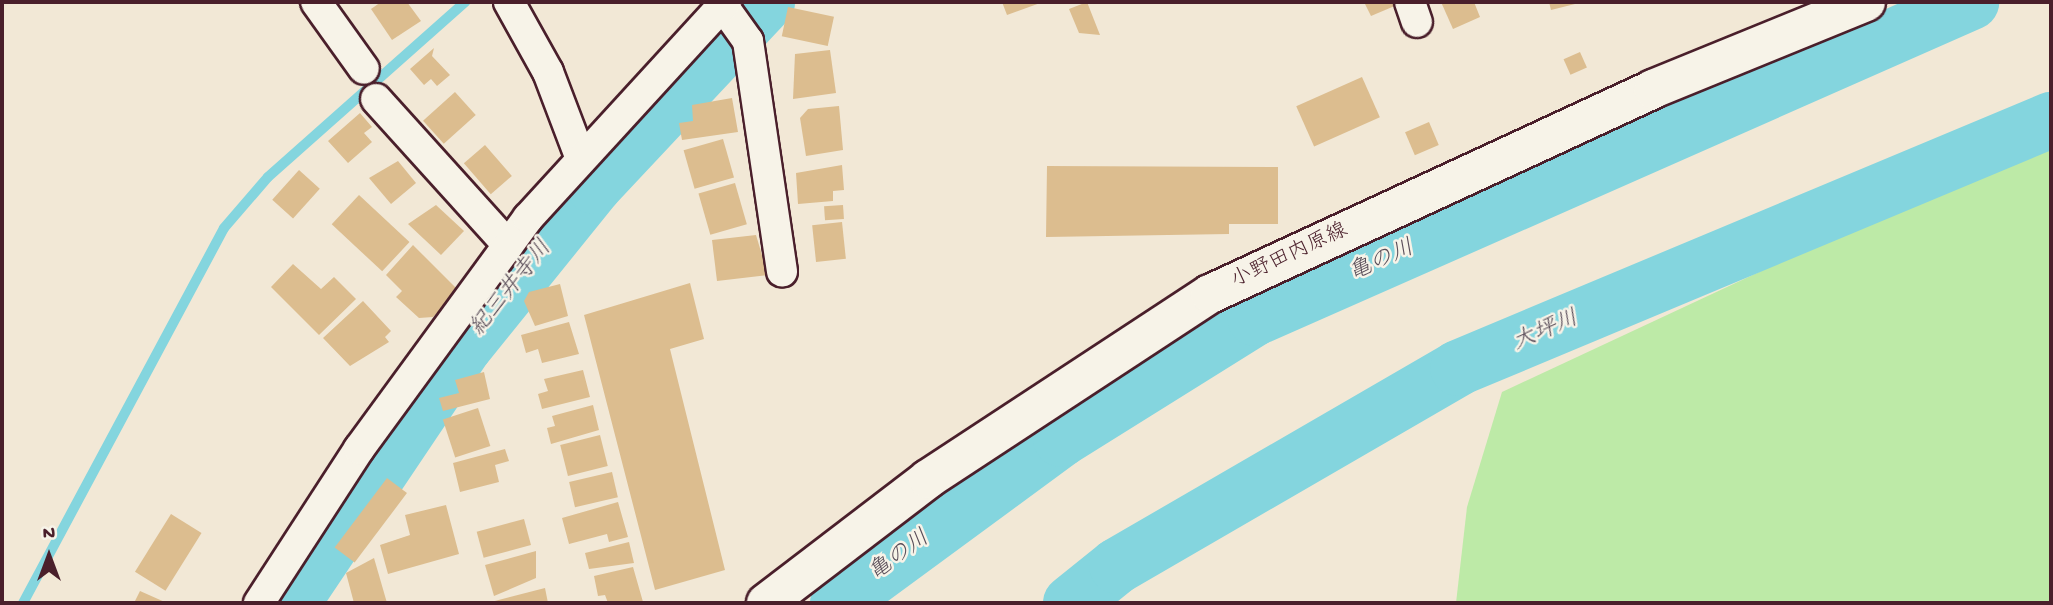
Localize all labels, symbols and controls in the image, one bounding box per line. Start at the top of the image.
street label: 小野田内原線 [1228,219,1352,295]
water label: 亀の川 [1345,235,1419,289]
water label: 紀三井寺川 [465,236,559,342]
water label: 大坪川 [1509,306,1583,358]
north arrow [14,521,84,591]
text: N [43,523,55,546]
water label: 亀の川 [864,526,936,588]

